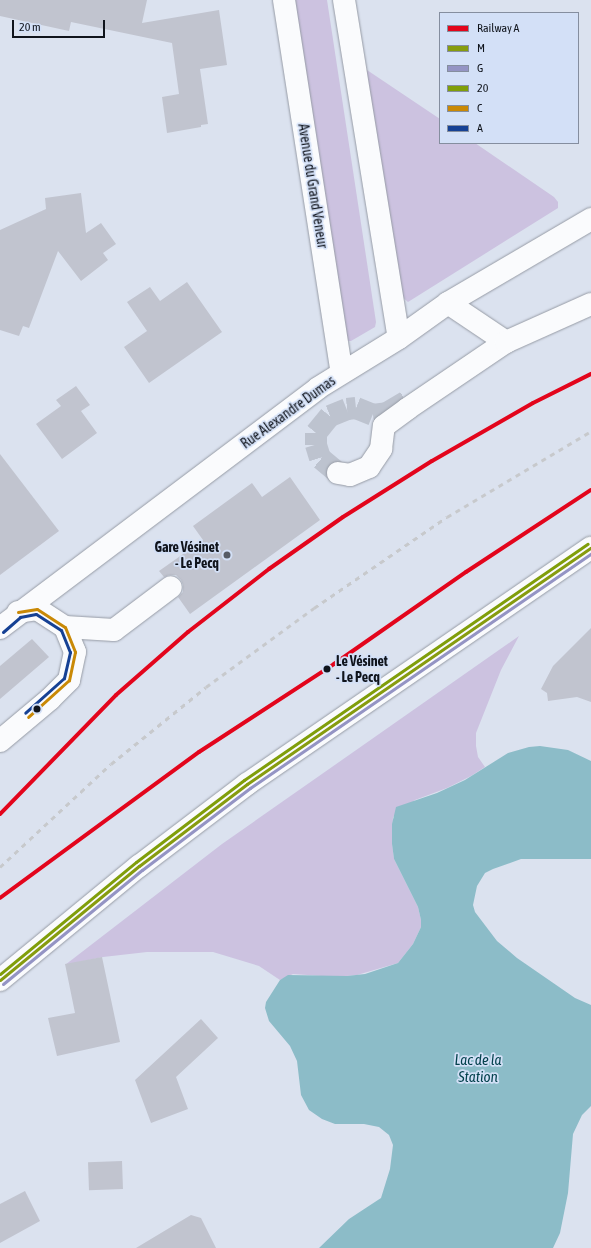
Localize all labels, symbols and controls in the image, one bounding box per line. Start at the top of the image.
scale bar [14,12,107,38]
legend [439,12,579,144]
text: 20 m [19,20,41,34]
text: Railway A [477,21,520,35]
text: M [477,41,485,55]
text: G [477,61,483,75]
text: 20 [477,81,488,95]
text: C [477,101,482,115]
text: A [477,121,483,135]
street label: Avenue du Grand Veneur [295,122,331,250]
street label: Rue Alexandre Dumas [237,372,339,452]
place label: Gare Vésinet - Le Pecq [155,539,219,572]
marker: Gare Vésinet - Le Pecq [222,550,232,560]
place label: Le Vésinet - Le Pecq [336,653,388,686]
marker: Le Vésinet - Le Pecq [321,663,333,675]
unlabelled marker [32,704,42,714]
water label: Lac de la Station [454,1050,502,1085]

